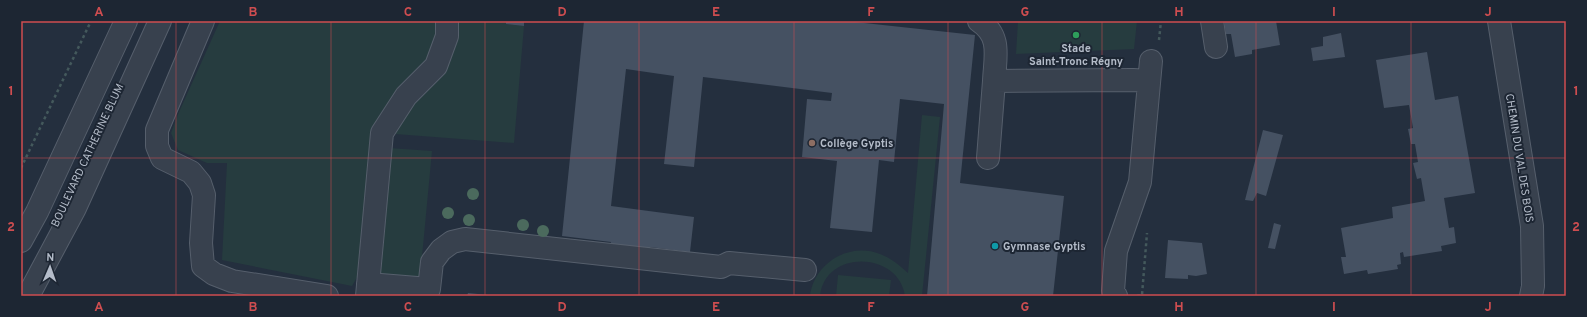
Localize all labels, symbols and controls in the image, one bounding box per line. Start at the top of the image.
text: A [94,5,104,21]
text: B [249,5,258,21]
text: C [404,5,412,21]
text: D [557,5,567,21]
text: E [712,5,720,21]
text: F [867,5,875,21]
text: G [1021,5,1030,21]
text: H [1174,5,1184,21]
text: I [1332,5,1336,21]
text: J [1484,5,1492,21]
marker: Stade Saint-Tronc Régny [1071,30,1081,40]
place label: Stade Saint-Tronc Régny [1029,42,1123,69]
street label: BOULEVARD CATHERINE BLUM [48,81,127,229]
text: 1 [8,84,14,100]
text: 1 [1573,84,1579,100]
street label: CHEMIN DU VAL DES BOIS [1502,93,1536,224]
place label: Collège Gyptis [820,137,893,151]
marker: Collège Gyptis [807,138,817,148]
text: 2 [7,220,15,236]
text: 2 [1572,220,1580,236]
place label: Gymnase Gyptis [1003,240,1086,254]
marker: Gymnase Gyptis [990,241,1000,251]
north arrow [30,247,70,287]
text: N [46,251,55,265]
text: A [94,300,104,316]
text: B [249,300,258,316]
text: C [404,300,412,316]
text: D [557,300,567,316]
text: E [712,300,720,316]
text: F [867,300,875,316]
text: G [1021,300,1030,316]
text: H [1174,300,1184,316]
text: I [1332,300,1336,316]
text: J [1484,300,1492,316]

